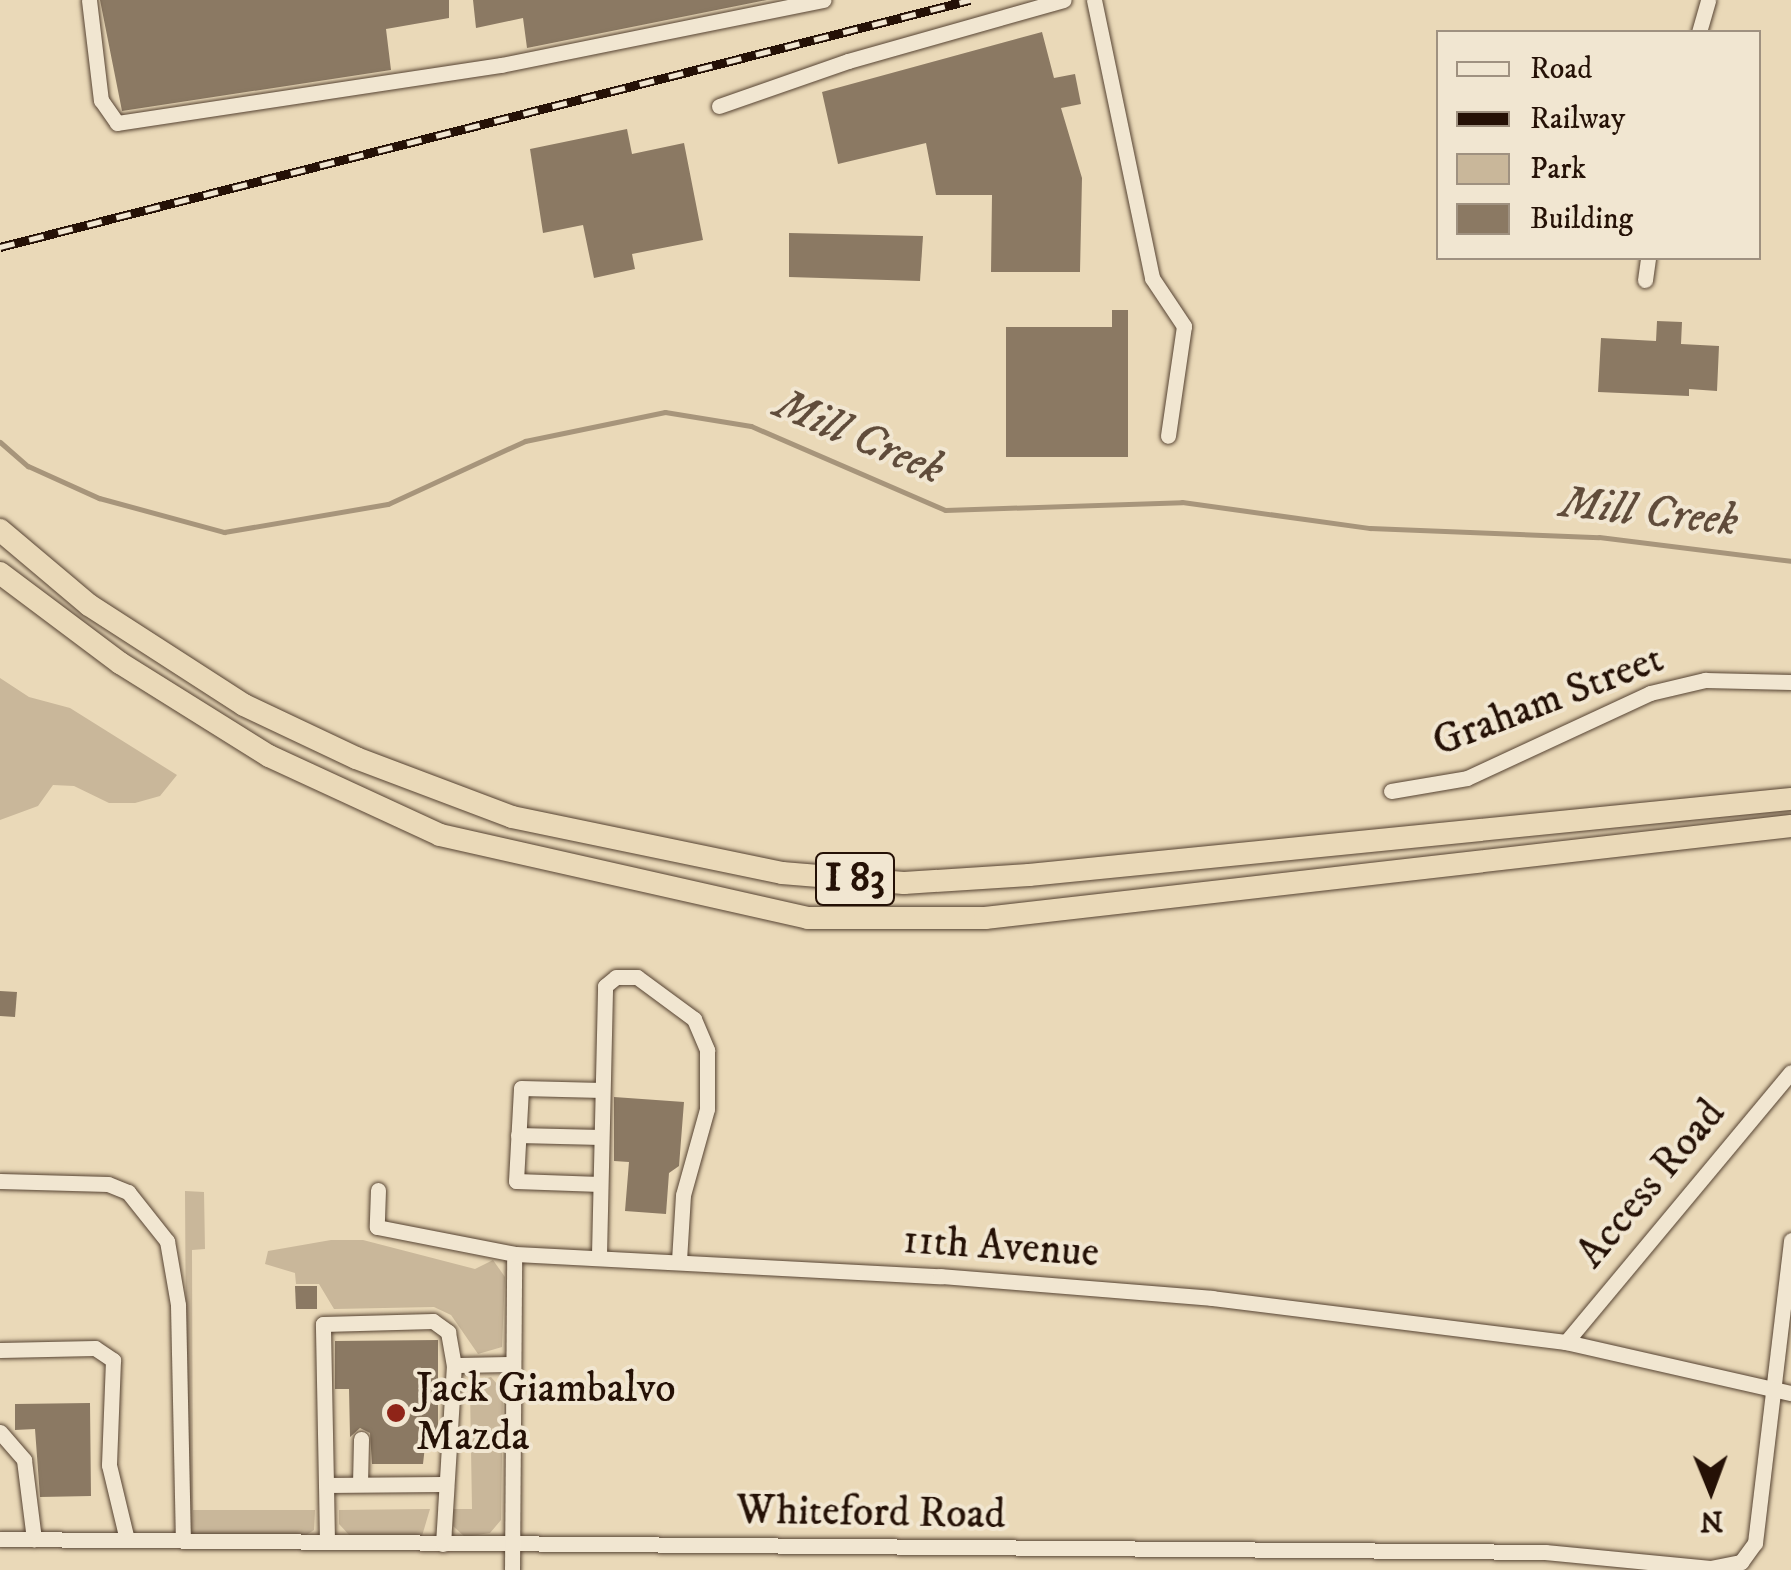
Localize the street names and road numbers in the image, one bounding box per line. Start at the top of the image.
street label: Graham Street [1426,634,1670,768]
road number: I 83 [815,844,895,914]
street label: Access Road [1566,1090,1736,1278]
street label: 11th Avenue [901,1215,1101,1279]
street label: Whiteford Road [736,1485,1006,1541]

